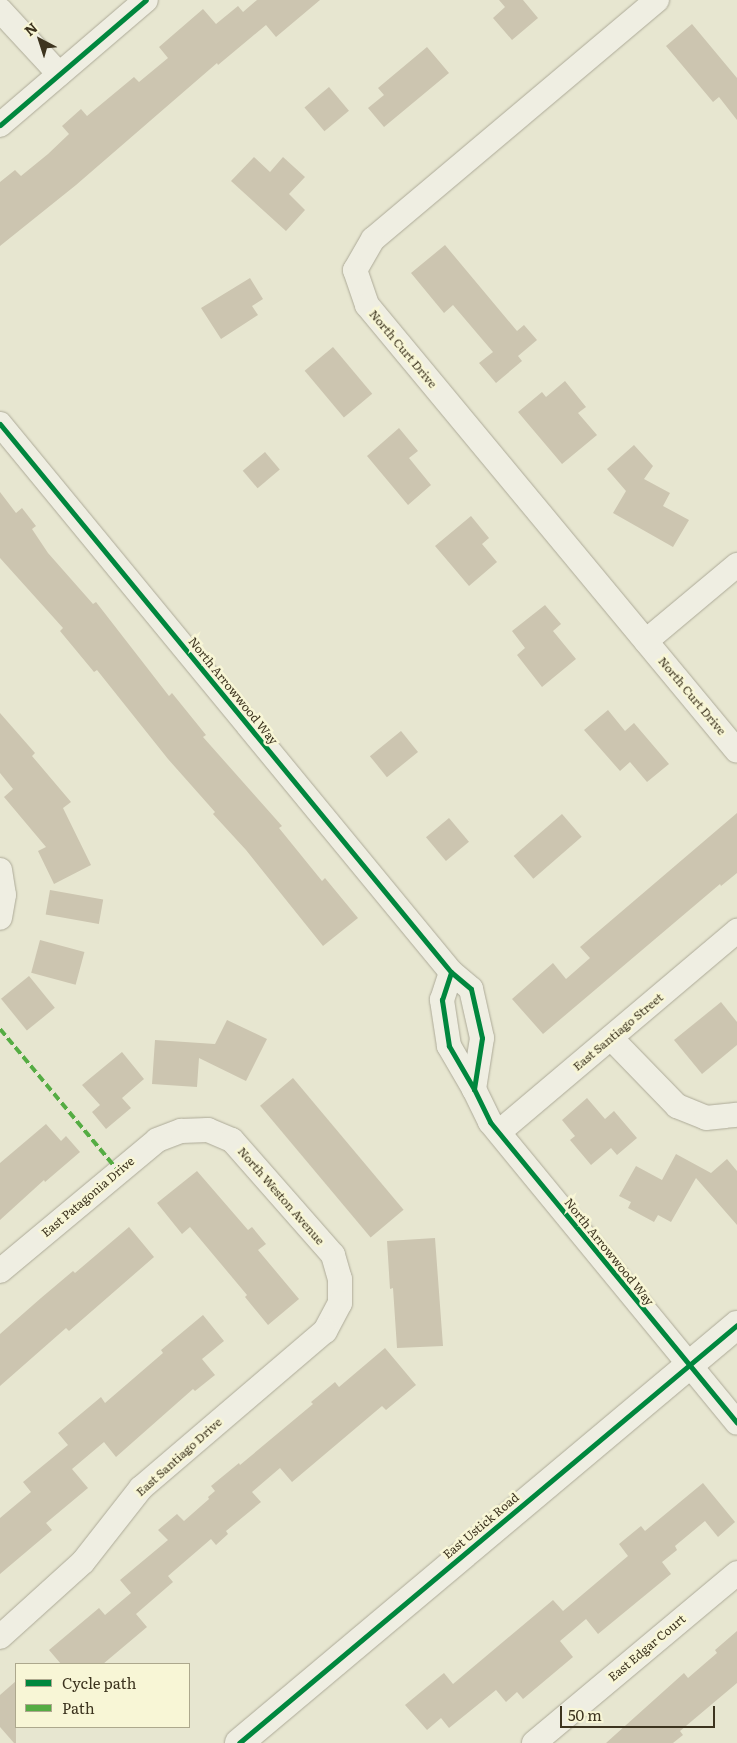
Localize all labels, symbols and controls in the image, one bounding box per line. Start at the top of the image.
north arrow [15,15,65,65]
text: N [19,17,41,40]
street label: North Curt Drive [366,307,440,391]
street label: North Arrowwood Way [185,634,281,748]
street label: North Curt Drive [655,654,729,738]
street label: East Santiago Street [570,990,666,1074]
street label: North Weston Avenue [235,1144,327,1248]
street label: East Patagonia Drive [39,1154,137,1240]
street label: North Arrowwood Way [561,1195,657,1309]
street label: East Santiago Drive [133,1415,225,1499]
street label: East Ustick Road [440,1490,522,1562]
street label: East Edgar Court [606,1612,688,1684]
legend [15,1663,190,1728]
text: Cycle path [62,1671,136,1694]
text: Path [62,1696,95,1719]
scale bar [562,1696,717,1728]
text: 50 m [568,1703,602,1726]

